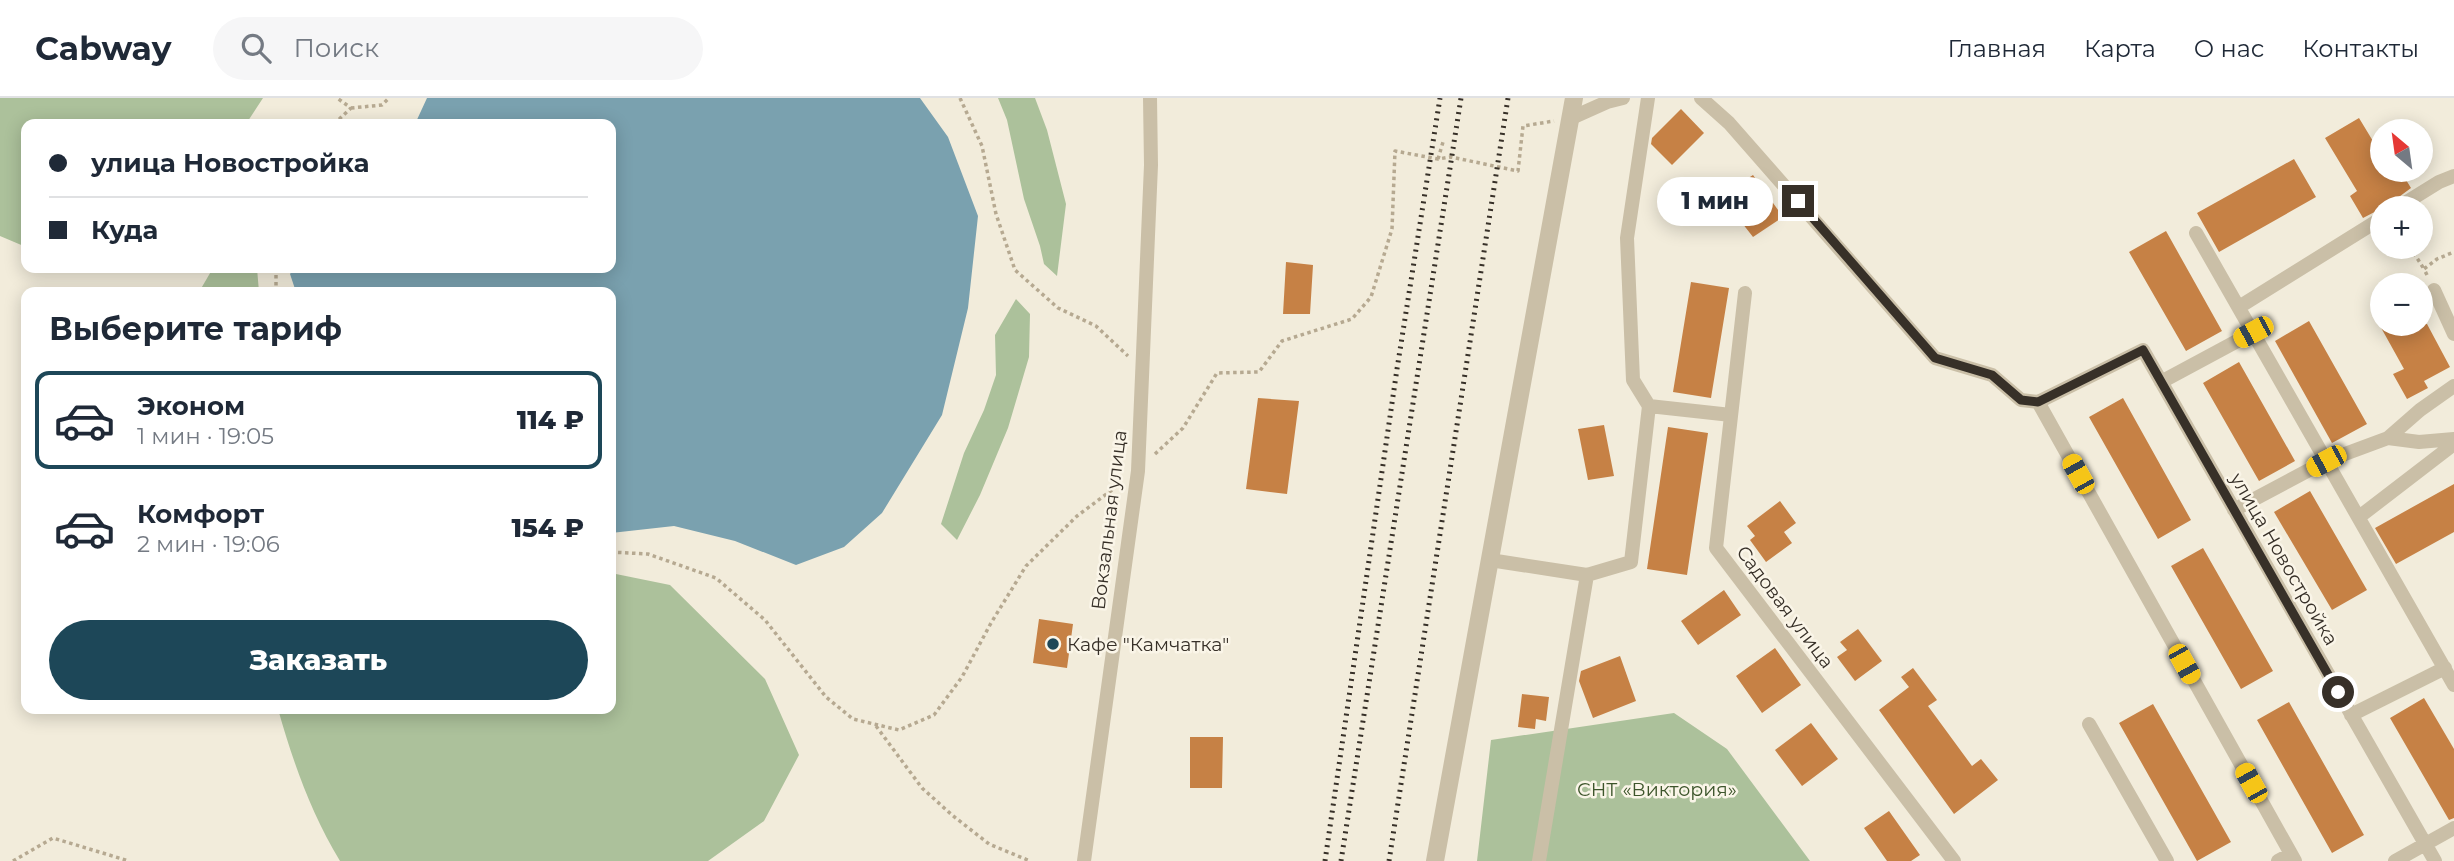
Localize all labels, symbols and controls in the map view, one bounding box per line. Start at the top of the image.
search box [213,17,703,80]
text: Cabway [35,28,171,68]
icon: search [237,29,275,67]
text: Поиск [293,32,379,64]
text: Главная [1948,34,2046,63]
text: Карта [2084,34,2156,63]
text: О нас [2194,34,2264,63]
text: Контакты [2302,34,2419,63]
north arrow [2370,119,2432,182]
map controls [2370,119,2433,336]
text: улица Новостройка [91,147,369,179]
callout: 1 мин [1658,176,1773,226]
route end [1782,185,1814,217]
text: 1 мин [1681,187,1749,215]
button: + [2370,196,2433,259]
text: Куда [91,214,158,246]
button: − [2370,273,2433,336]
text: Выберите тариф [49,309,342,348]
car [2230,313,2277,351]
icon: car [53,389,116,452]
text: Эконом [137,390,245,422]
text: 114 ₽ [517,404,584,436]
text: 1 мин · 19:05 [137,422,274,450]
street label: Вокзальная улица [1087,429,1131,611]
car [2303,442,2350,480]
car [2059,451,2098,497]
street label: улица Новостройка [2225,468,2343,649]
icon: car [53,497,116,560]
text: Комфорт [137,498,264,530]
text: 154 ₽ [511,512,584,544]
text: 2 мин · 19:06 [137,530,280,558]
street label: Садовая улица [1731,541,1839,673]
button: Заказать [49,620,588,700]
place label: Кафе "Камчатка" [1067,633,1229,656]
marker: Кафе "Камчатка" [1045,636,1061,652]
car [2165,641,2204,687]
route start [2322,676,2354,708]
car [2232,760,2271,806]
park label: СНТ «Виктория» [1577,778,1737,801]

